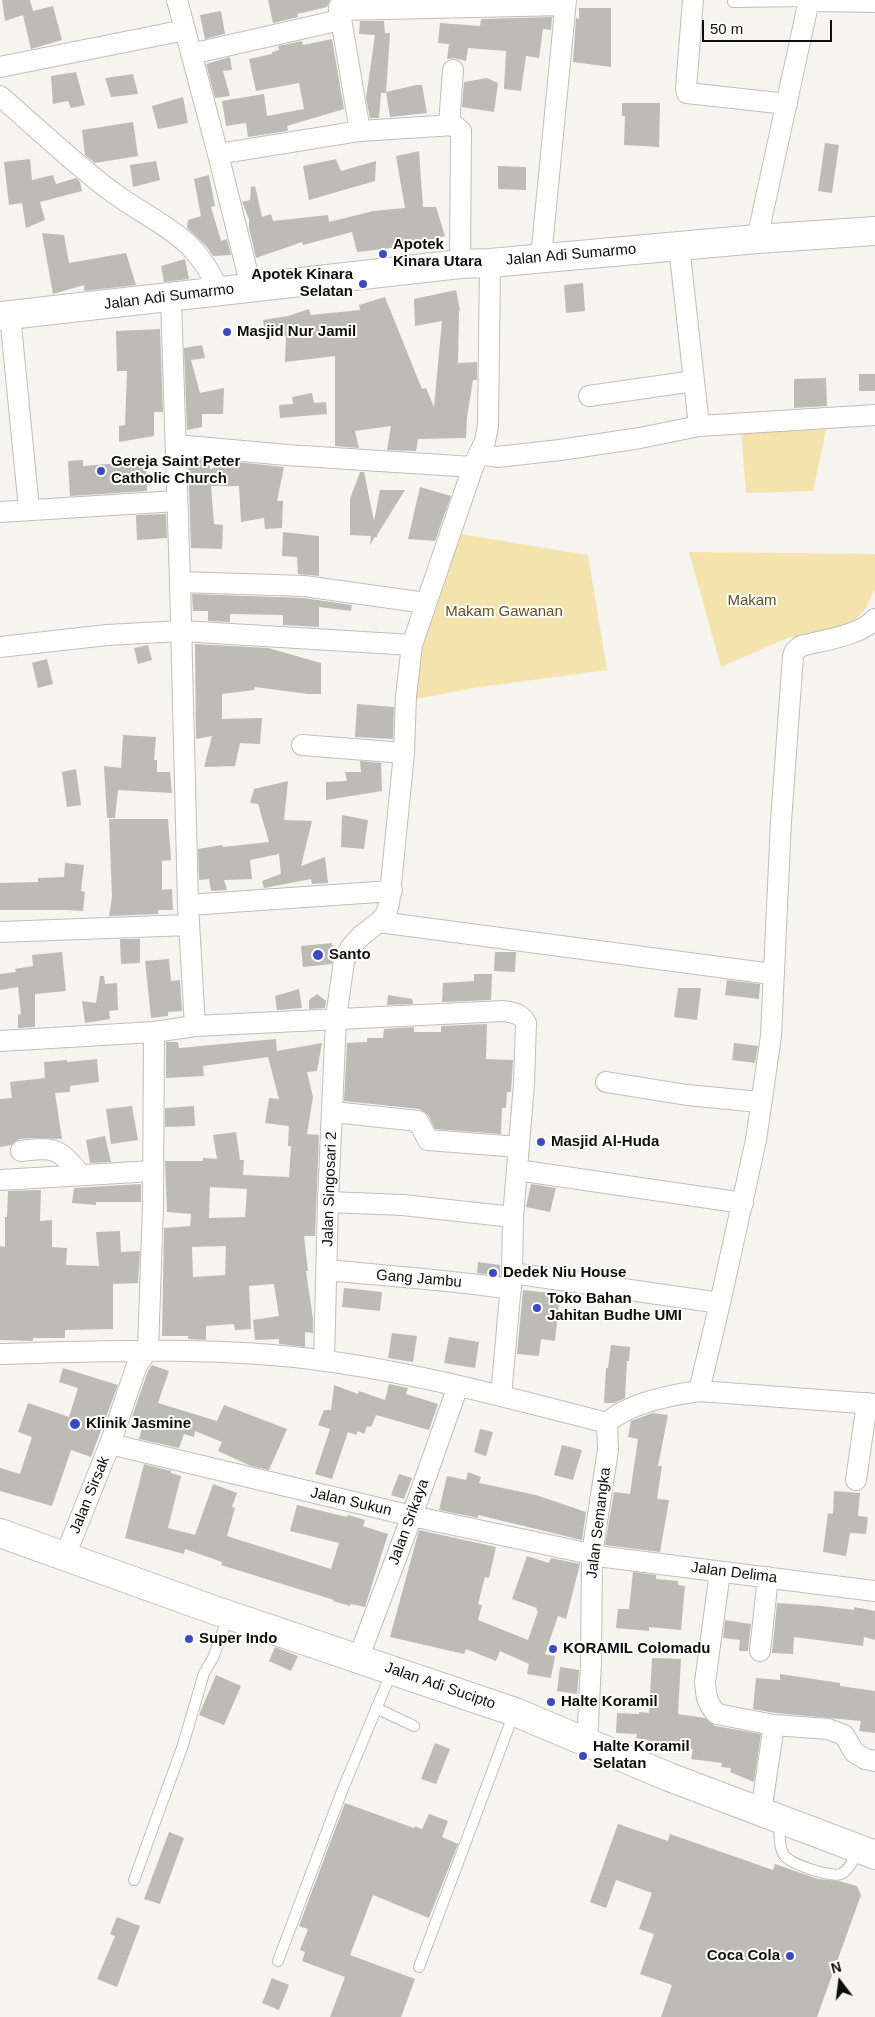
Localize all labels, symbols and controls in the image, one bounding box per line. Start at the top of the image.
scale bar [705,10,835,42]
text: 50 m [710,20,743,37]
place label: Apotek Kinara Utara [393,236,482,271]
street label: Jalan Adi Sumarmo [505,240,637,270]
marker: Apotek Kinara Utara [377,248,389,260]
place label: Apotek Kinara Selatan [251,266,353,301]
marker: Apotek Kinara Selatan [357,278,369,290]
street label: Jalan Adi Sumarmo [103,280,235,314]
place label: Masjid Nur Jamil [237,323,356,341]
marker: Masjid Nur Jamil [221,326,233,338]
place label: Gereja Saint Peter Catholic Church [111,453,240,488]
marker: Gereja Saint Peter Catholic Church [95,465,107,477]
park label: Makam [727,592,777,610]
park label: Makam Gawanan [445,603,563,621]
place label: Santo [329,946,371,964]
marker: Santo [311,948,325,962]
street label: Jalan Singosari 2 [319,1131,341,1247]
place label: Masjid Al-Huda [551,1133,659,1151]
marker: Masjid Al-Huda [535,1136,547,1148]
place label: Dedek Niu House [503,1264,626,1282]
street label: Gang Jambu [375,1266,463,1292]
marker: Dedek Niu House [487,1267,499,1279]
place label: Toko Bahan Jahitan Budhe UMI [547,1290,682,1325]
marker: Toko Bahan Jahitan Budhe UMI [531,1302,543,1314]
place label: Klinik Jasmine [86,1415,191,1433]
marker: Klinik Jasmine [68,1417,82,1431]
street label: Jalan Sirsak [66,1454,114,1536]
street label: Jalan Semangka [583,1466,615,1580]
street label: Jalan Srikaya [385,1477,433,1567]
street label: Jalan Sukun [309,1484,393,1520]
street label: Jalan Delima [690,1559,778,1587]
place label: Super Indo [199,1630,277,1648]
marker: Super Indo [183,1633,195,1645]
place label: KORAMIL Colomadu [563,1640,710,1658]
marker: KORAMIL Colomadu [547,1643,559,1655]
street label: Jalan Adi Sucipto [382,1659,498,1713]
place label: Halte Koramil [561,1693,658,1711]
marker: Halte Koramil [545,1696,557,1708]
place label: Halte Koramil Selatan [593,1738,690,1773]
marker: Halte Koramil Selatan [577,1750,589,1762]
place label: Coca Cola [707,1947,780,1965]
marker: Coca Cola [784,1950,796,1962]
north arrow [815,1957,865,2007]
text: N [829,1958,843,1977]

